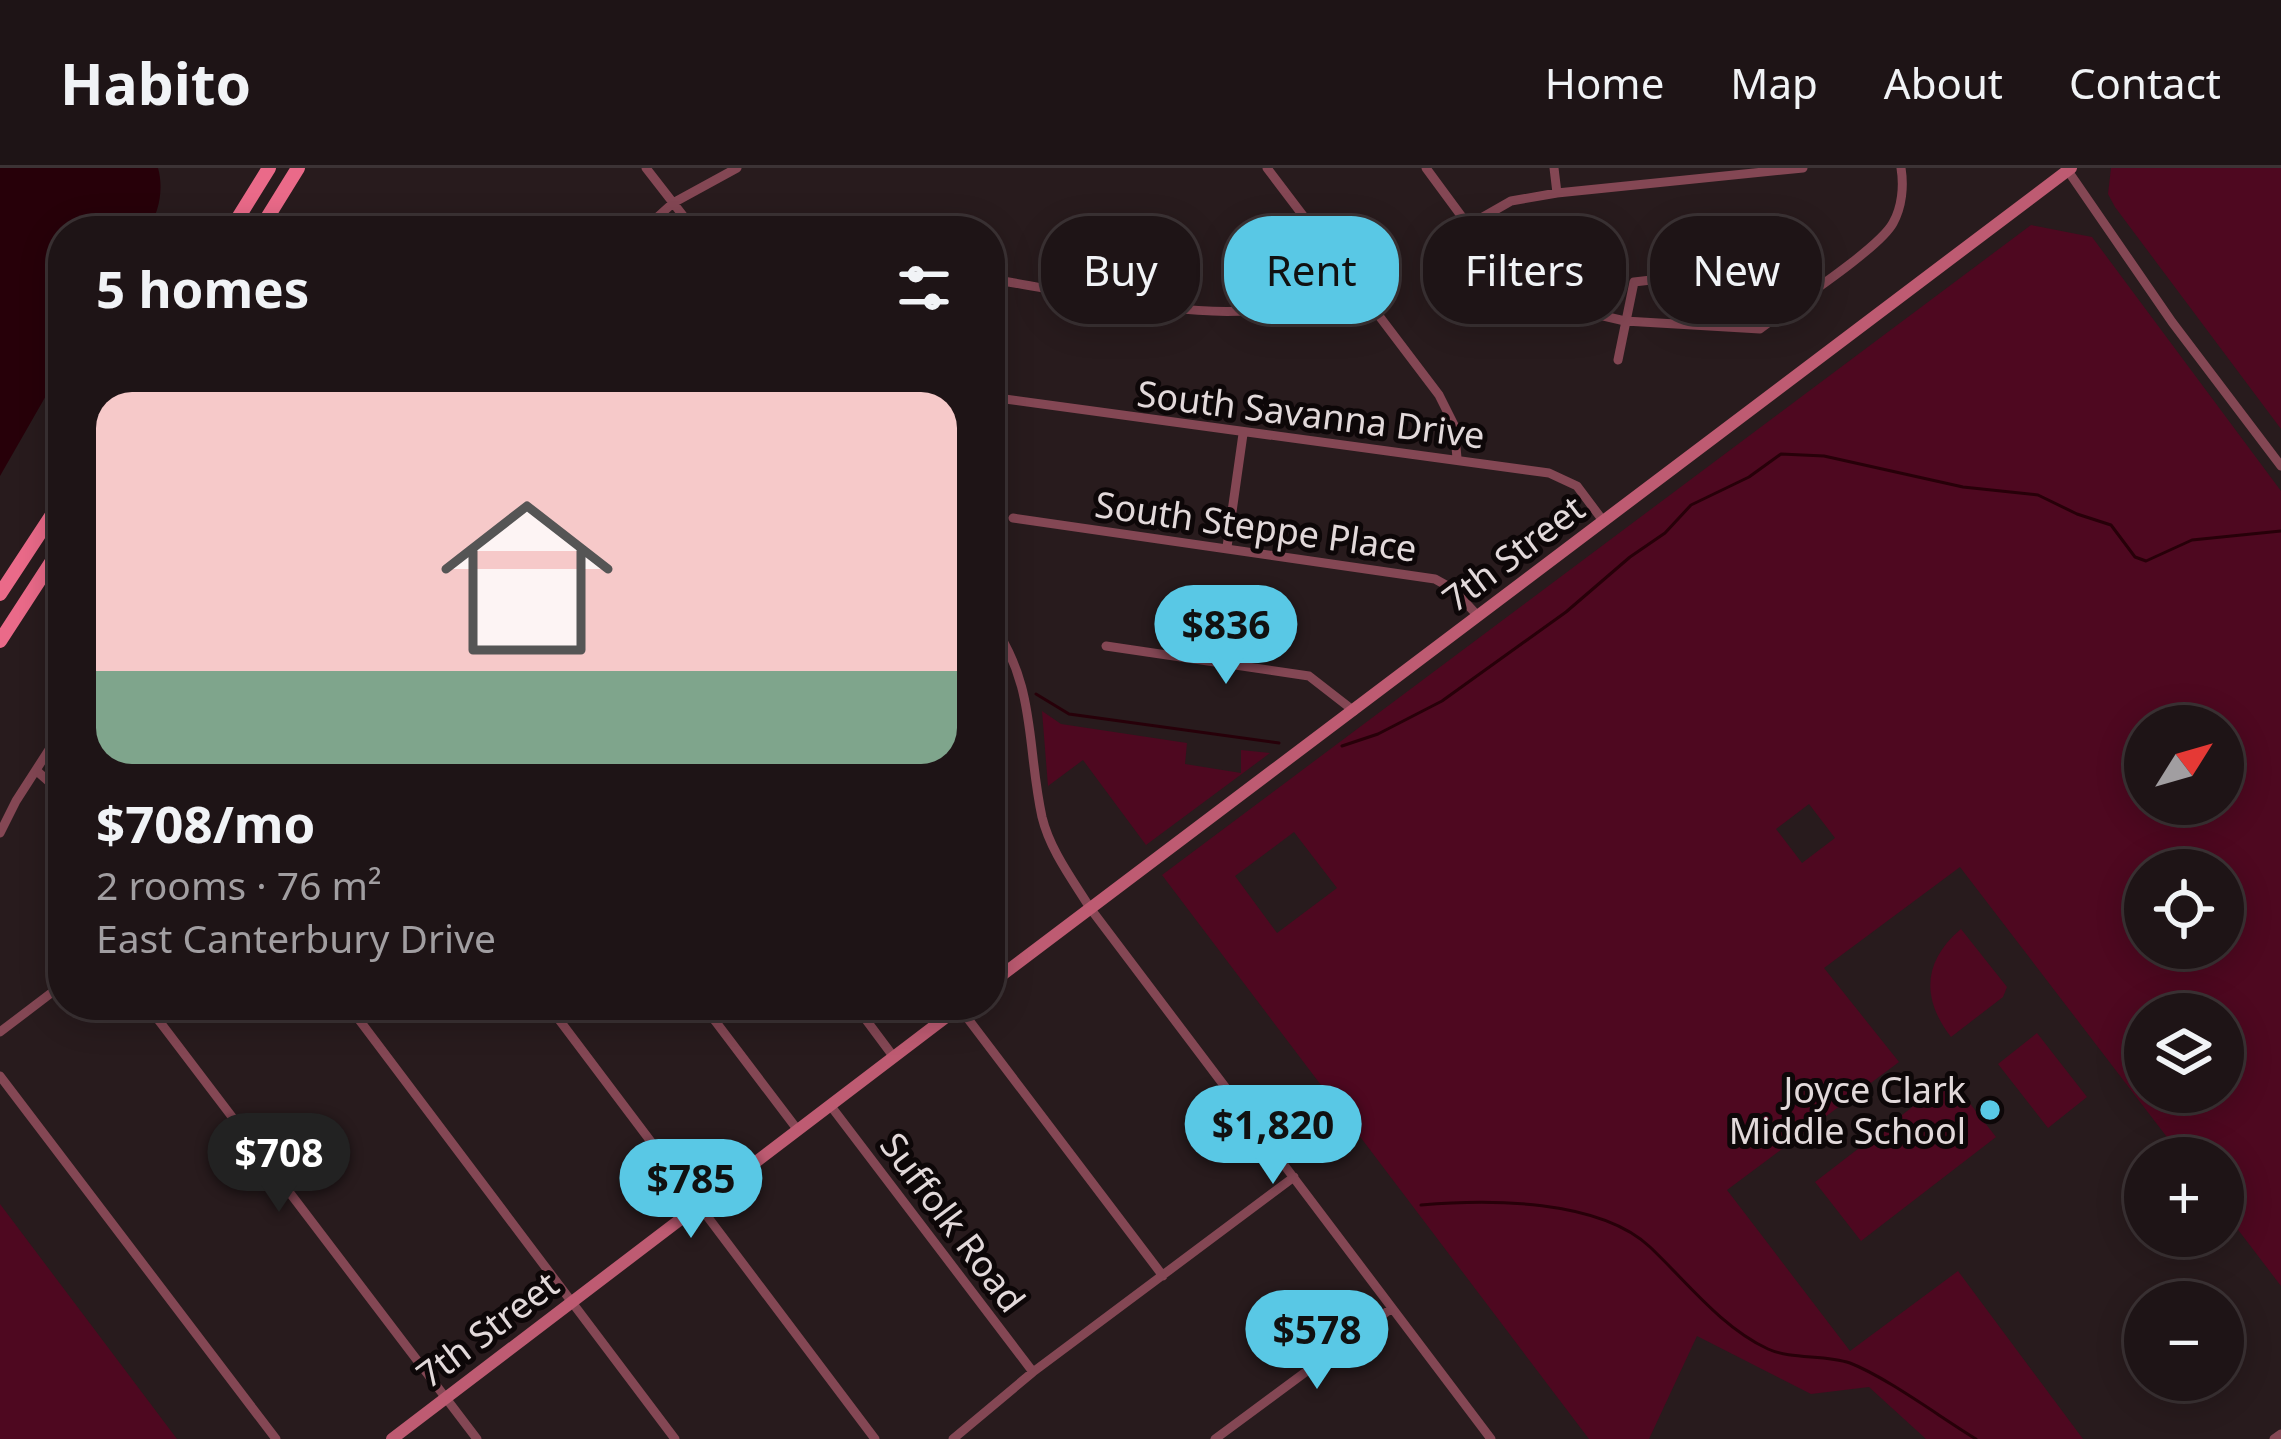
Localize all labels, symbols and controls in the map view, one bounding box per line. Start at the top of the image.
text: Habito [60,44,251,122]
text: Home [1545,54,1664,111]
text: Map [1730,54,1818,111]
text: About [1884,54,2003,111]
text: Contact [2069,54,2221,111]
chip: Buy [1041,216,1200,324]
chip: Rent [1224,216,1399,324]
chip: Filters [1423,216,1626,324]
chip: New [1650,216,1822,324]
text: 5 homes [96,253,309,323]
icon: filters [891,255,957,321]
street label: South Savanna Drive [1134,368,1488,460]
icon: home [419,470,635,686]
street label: South Steppe Place [1092,479,1420,573]
street label: 7th Street [1432,484,1594,622]
pin: $836 [1155,585,1297,687]
text: $836 [1181,597,1271,650]
north arrow [2124,705,2244,825]
map controls [2124,705,2244,1401]
text: $708/mo [96,788,315,858]
button: locate [2124,849,2244,969]
text: 2 rooms · 76 m² [96,858,382,911]
text: East Canterbury Drive [96,911,496,964]
button: layers [2124,993,2244,1113]
place label: Joyce Clark Middle School [1729,1065,1966,1155]
pin: $1,820 [1175,1085,1371,1187]
text: $1,820 [1212,1097,1334,1150]
marker: Joyce Clark Middle School [1977,1097,2003,1123]
pin: $708 [208,1113,350,1215]
street label: Suffolk Road [869,1122,1037,1322]
text: $708 [234,1125,324,1178]
button: + [2124,1137,2244,1257]
pin: $785 [620,1139,762,1241]
text: $785 [646,1151,736,1204]
street label: 7th Street [406,1260,568,1398]
button: − [2124,1281,2244,1401]
pin: $578 [1246,1290,1388,1392]
text: $578 [1272,1302,1362,1355]

